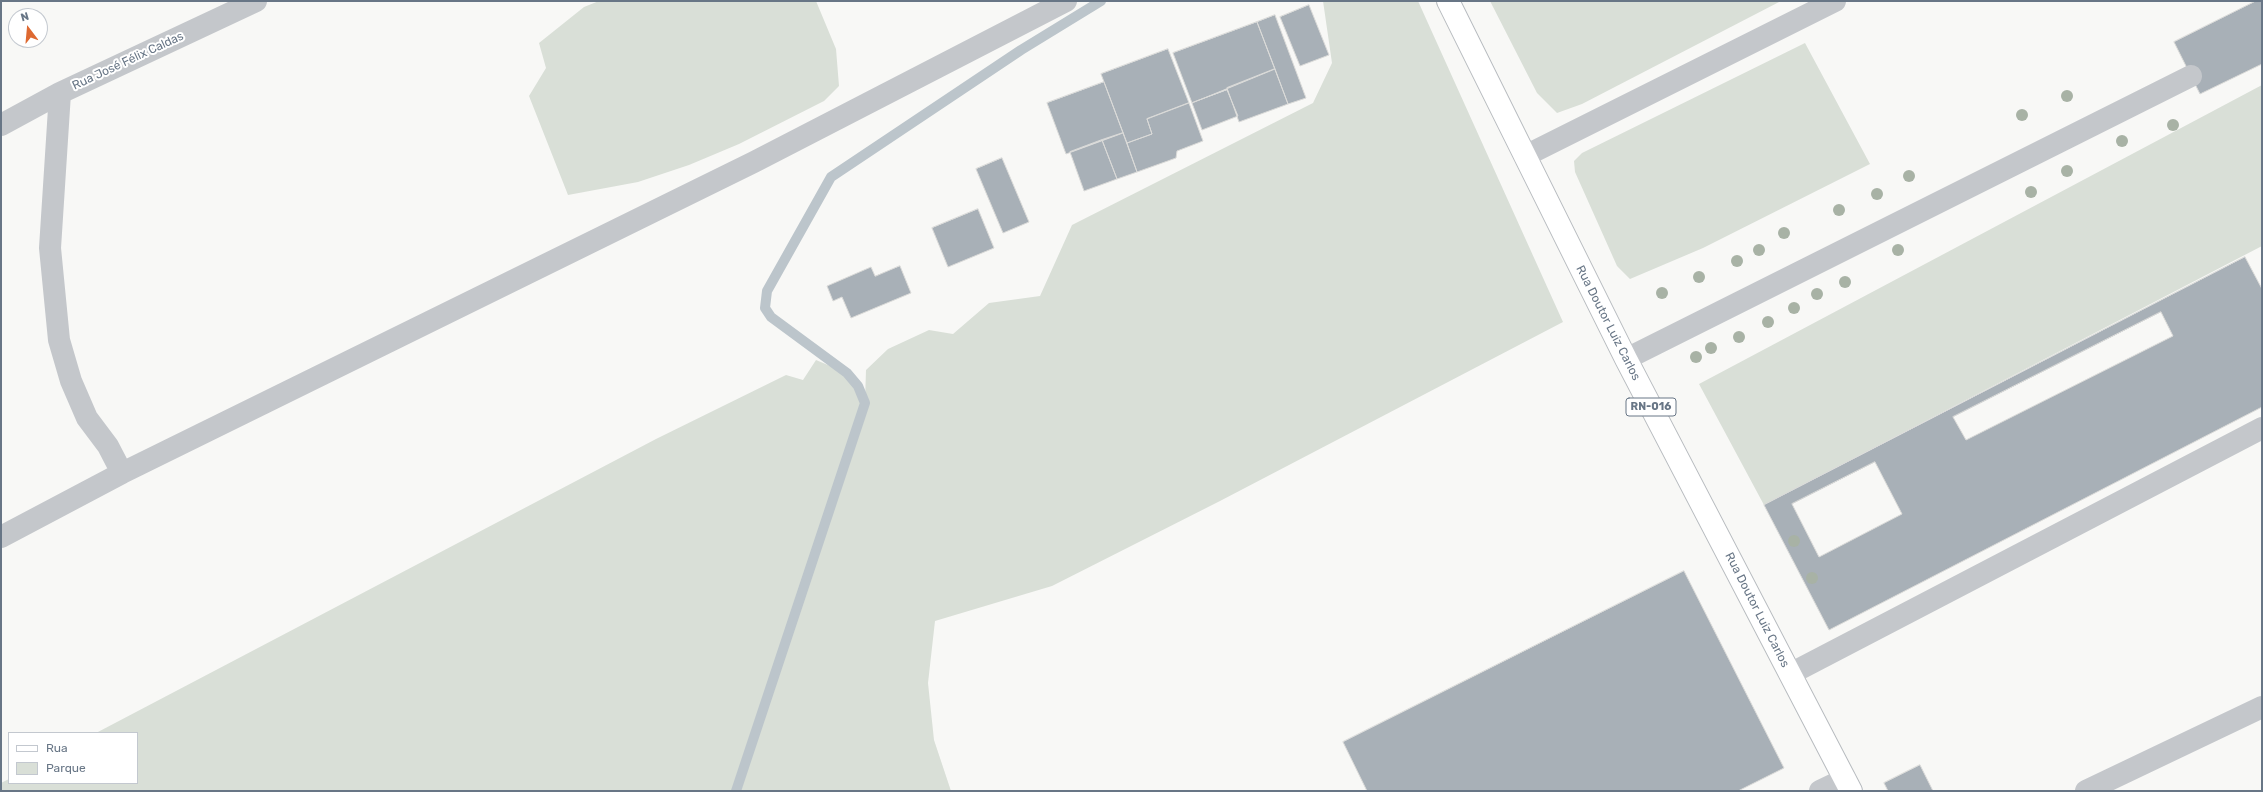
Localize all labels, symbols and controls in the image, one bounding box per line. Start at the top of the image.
north arrow [8,8,48,48]
text: N [19,10,30,24]
street label: Rua José Félix Caldas [70,29,186,93]
street label: Rua Doutor Luiz Carlos [1573,263,1643,383]
road number: RN-016 [1626,398,1676,416]
street label: Rua Doutor Luiz Carlos [1722,550,1792,670]
legend [8,732,138,784]
text: Rua [46,741,68,755]
text: Parque [46,761,86,775]

